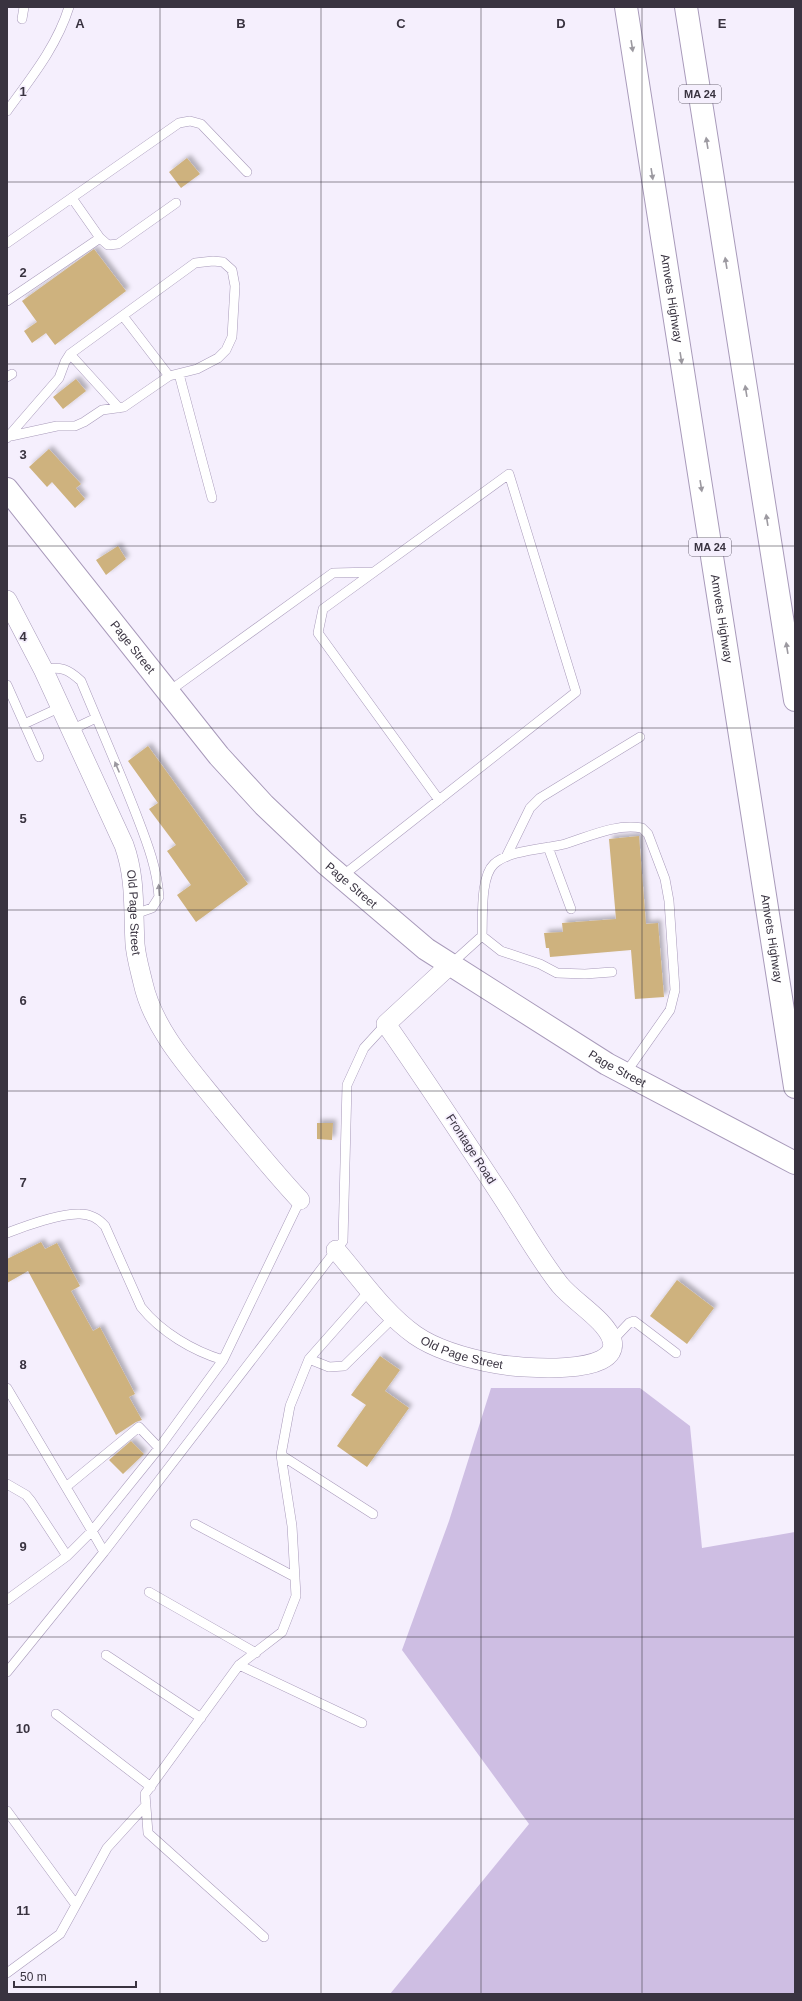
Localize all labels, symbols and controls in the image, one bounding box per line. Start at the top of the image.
text: A [75,16,85,31]
text: B [236,16,246,31]
text: C [396,16,406,31]
text: D [556,16,566,31]
text: E [718,16,727,31]
one-way arrow [629,39,635,52]
text: 1 [19,84,27,99]
road number: MA 24 [679,85,721,103]
one-way arrow [704,137,710,149]
one-way arrow [649,168,655,180]
street label: Amvets Highway [658,253,685,344]
one-way arrow [723,257,729,269]
text: 2 [19,265,27,280]
one-way arrow [678,352,684,364]
one-way arrow [743,385,749,397]
text: 3 [19,447,27,462]
one-way arrow [698,480,704,492]
one-way arrow [764,513,770,526]
road number: MA 24 [689,538,731,556]
street label: Amvets Highway [708,573,736,664]
street label: Page Street [107,618,158,677]
text: 4 [19,629,27,644]
one-way arrow [784,642,790,654]
one-way arrow [114,761,120,773]
text: 5 [19,811,27,826]
street label: Page Street [322,859,380,912]
street label: Old Page Street [124,869,143,957]
one-way arrow [155,884,162,896]
street label: Amvets Highway [758,893,786,984]
text: 6 [19,993,27,1008]
street label: Page Street [586,1047,649,1091]
street label: Frontage Road [443,1112,499,1186]
text: 7 [19,1175,27,1190]
street label: Old Page Street [418,1333,504,1372]
text: 8 [19,1357,27,1372]
text: 9 [19,1539,27,1554]
text: 10 [16,1721,30,1736]
text: 11 [16,1903,30,1918]
scale bar [14,1963,136,1989]
text: 50 m [20,1970,47,1984]

